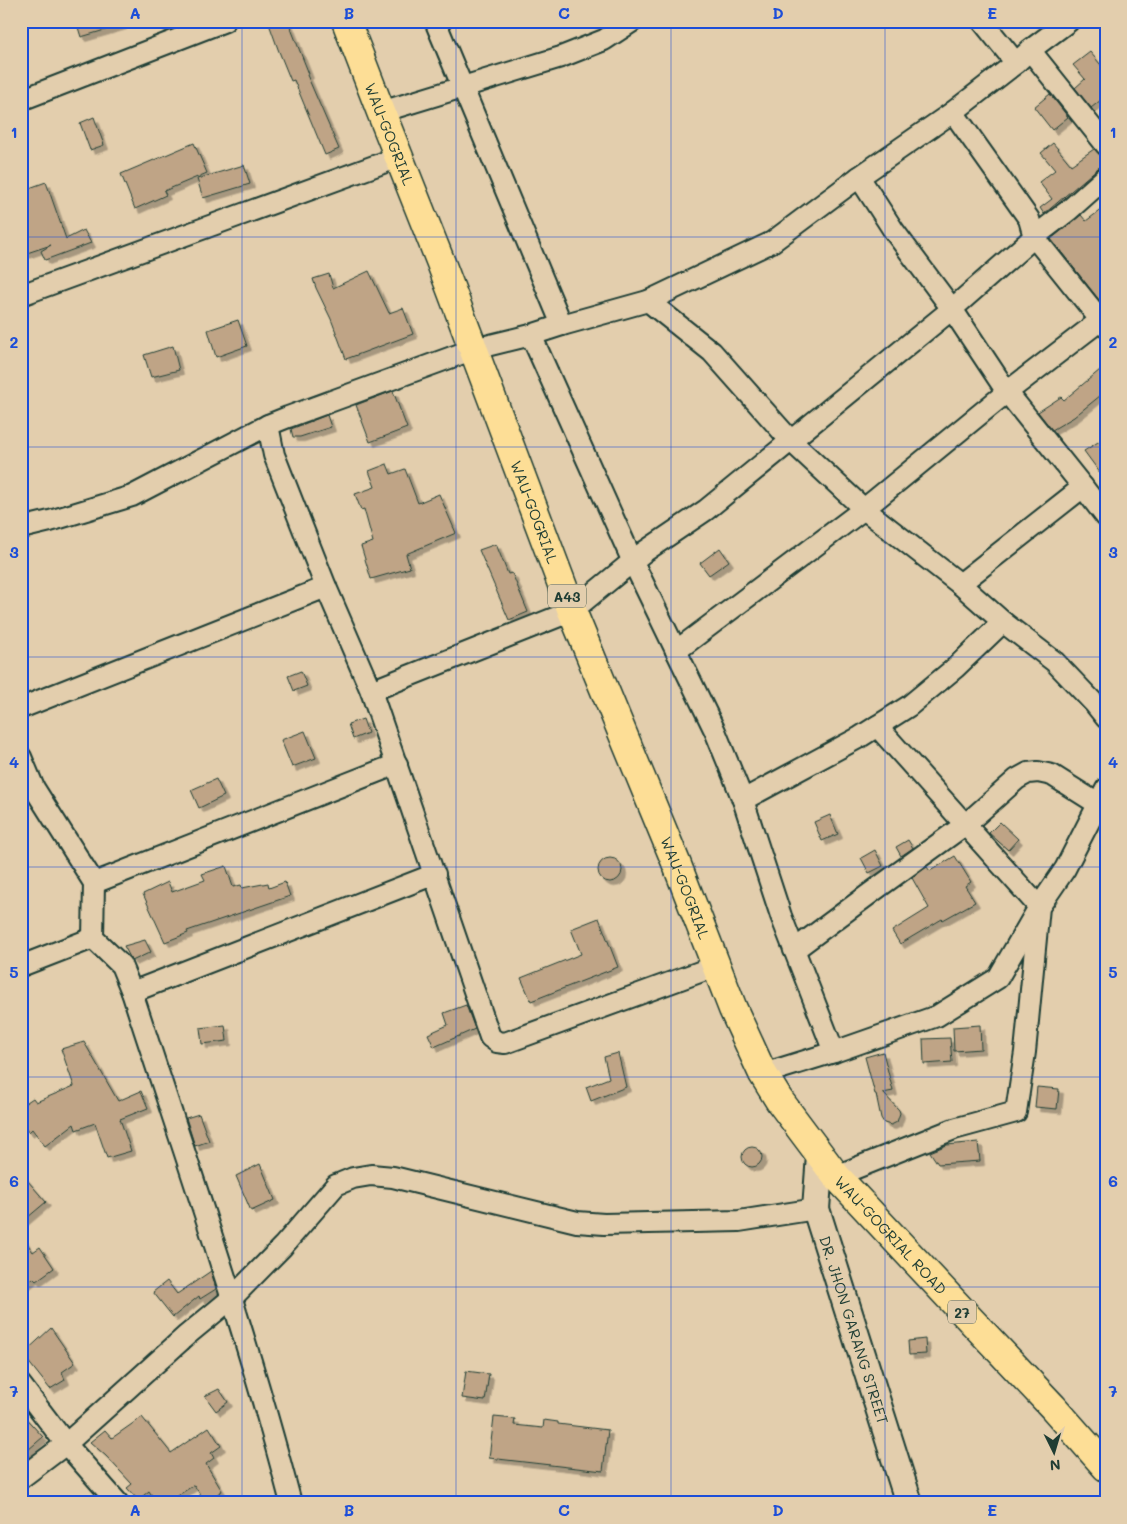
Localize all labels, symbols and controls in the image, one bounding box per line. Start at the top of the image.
text: A [129,2,141,23]
text: B [344,2,354,23]
text: C [558,2,570,23]
text: D [772,2,784,23]
text: E [987,2,997,23]
street label: WAU-GOGRIAL [361,80,419,188]
text: 1 [10,121,18,142]
text: 1 [1109,121,1117,142]
text: 2 [10,331,19,352]
text: 2 [1109,331,1118,352]
street label: WAU-GOGRIAL [506,458,563,566]
text: 3 [9,541,19,562]
text: 3 [1108,541,1118,562]
road number: A43 [548,584,586,608]
text: 4 [9,751,19,772]
text: 4 [1108,751,1118,772]
street label: WAU-GOGRIAL [656,834,715,942]
text: 5 [9,961,19,982]
text: 5 [1108,961,1118,982]
text: 6 [9,1170,19,1191]
text: 6 [1108,1170,1118,1191]
street label: WAU-GOGRIAL ROAD [831,1171,952,1299]
street label: DR. JHON GARANG STREET [815,1233,893,1427]
road number: 27 [948,1300,976,1324]
text: 7 [10,1380,19,1401]
text: 7 [1109,1380,1118,1401]
north arrow [1030,1426,1080,1476]
text: N [1049,1456,1061,1475]
text: A [129,1499,141,1520]
text: B [344,1499,354,1520]
text: C [558,1499,570,1520]
text: D [772,1499,784,1520]
text: E [987,1499,997,1520]

